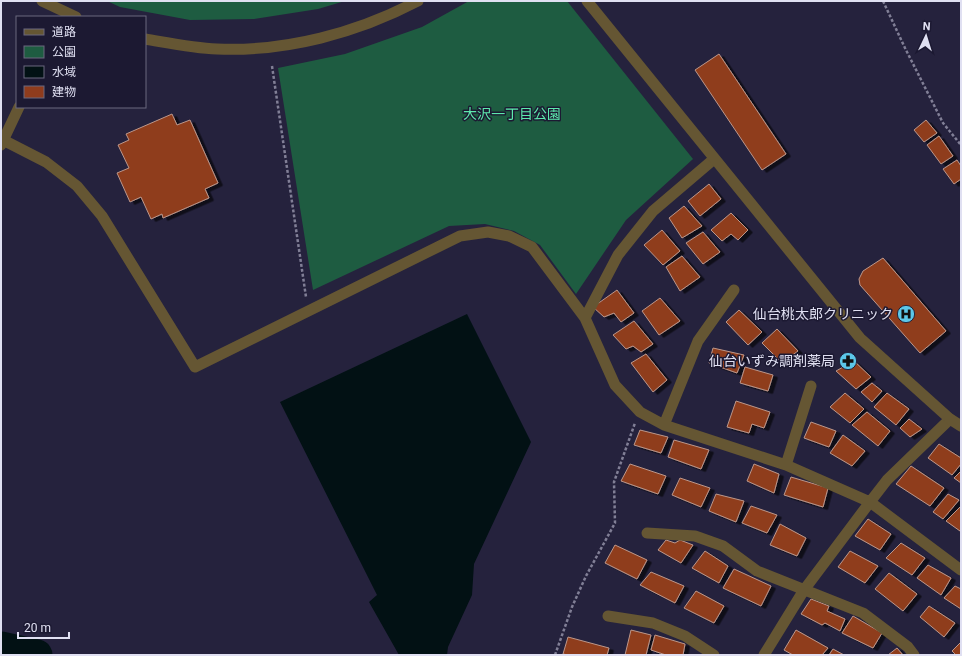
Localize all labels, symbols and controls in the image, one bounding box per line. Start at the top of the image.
legend [16,16,146,108]
north arrow [906,16,946,56]
text: N [922,20,931,33]
text: 道路 [52,25,76,39]
text: 公園 [52,45,76,59]
text: 水域 [52,65,76,79]
text: 建物 [52,85,76,99]
park label: 大沢一丁目公園 [463,106,561,122]
hospital icon: 仙台桃太郎クリニック [896,304,916,324]
place label: 仙台桃太郎クリニック [753,306,893,322]
pharmacy icon: 仙台いずみ調剤薬局 [838,351,858,371]
place label: 仙台いずみ調剤薬局 [709,353,835,369]
scale bar [18,614,69,640]
text: 20 m [24,621,51,635]

